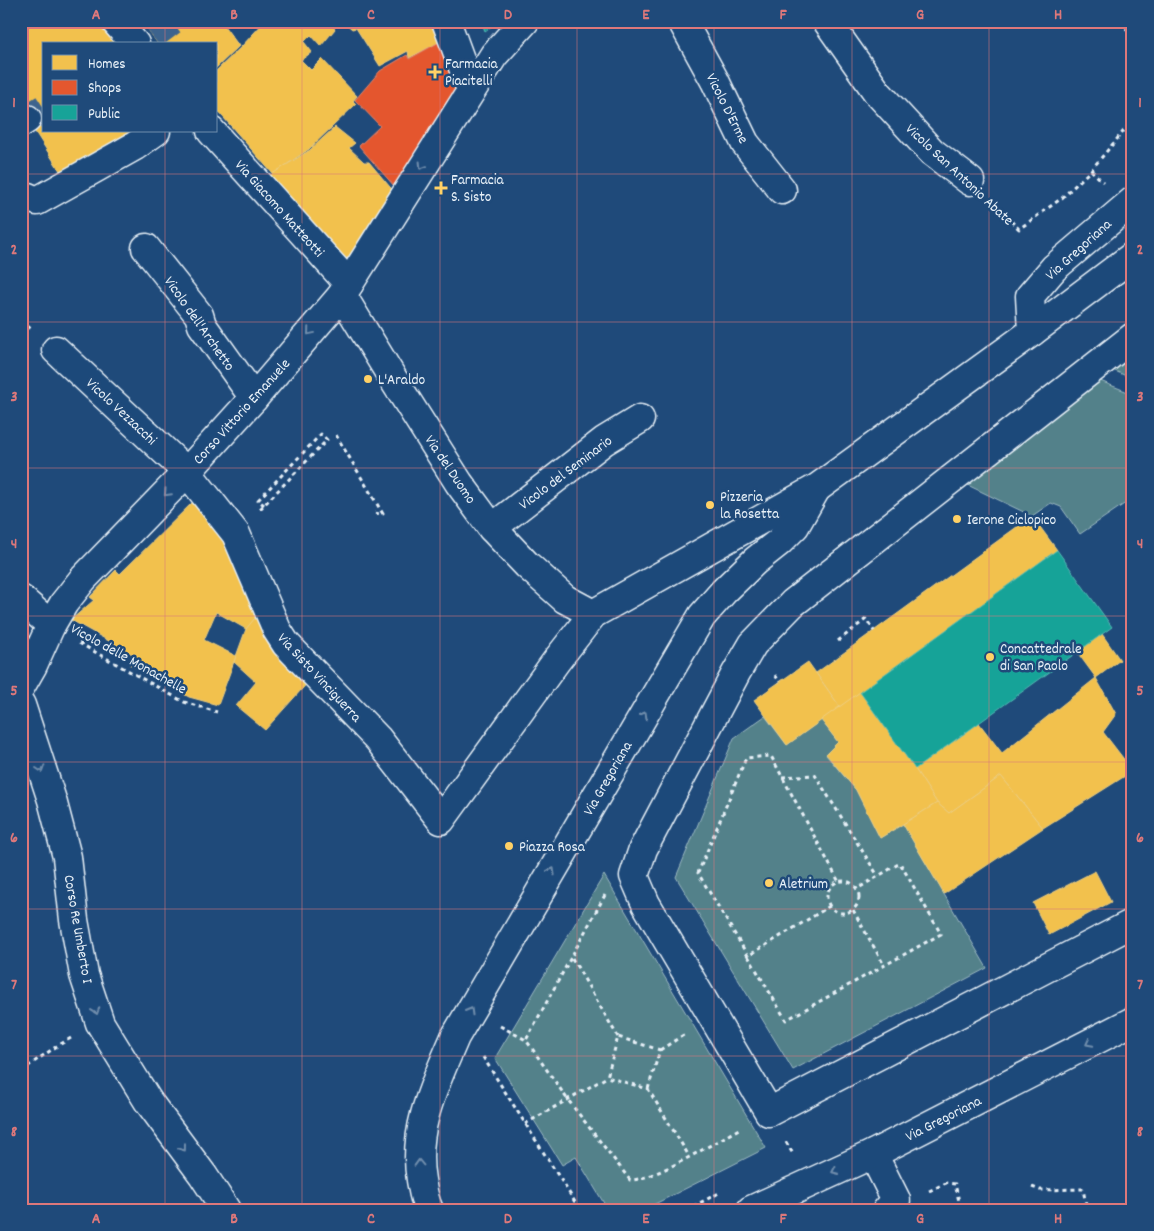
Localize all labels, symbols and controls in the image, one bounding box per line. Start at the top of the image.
text: A [92,4,101,27]
text: B [230,4,238,27]
text: C [367,4,375,27]
text: D [504,4,513,27]
text: E [642,4,650,27]
text: F [779,4,787,27]
text: G [916,4,924,27]
text: H [1054,4,1062,27]
legend [42,42,218,132]
text: Homes [88,54,126,76]
place label: Farmacia Piacitelli [445,54,498,93]
marker: Farmacia Piacitelli [429,66,441,78]
street label: Vicolo D'Erme [699,70,754,148]
text: Shops [88,78,121,100]
text: 1 [12,92,16,115]
text: 1 [1138,92,1142,115]
text: Public [88,104,120,126]
street label: Vicolo San Antonio Abate [899,119,1018,232]
street label: Via Giacomo Matteotti [229,156,329,263]
one-way arrow [419,161,429,170]
place label: Farmacia S. Sisto [451,170,504,209]
marker: Farmacia S. Sisto [435,182,447,194]
street label: Via Gregoriana [1041,214,1118,286]
text: 2 [11,239,18,262]
text: 2 [1137,239,1144,262]
street label: Vicolo dell'Archetto [157,272,239,376]
one-way arrow [307,327,316,336]
street label: Corso Vittorio Emanuele [189,354,297,470]
place label: L'Araldo [378,370,425,392]
marker: L'Araldo [362,373,374,385]
street label: Vicolo Vezzacchi [80,374,161,451]
text: 3 [10,386,18,409]
text: 3 [1136,386,1144,409]
street label: Via del Duomo [418,431,481,509]
street label: Vicolo del Seminario [515,431,618,516]
one-way arrow [164,487,173,496]
place label: Pizzeria la Rosetta [720,487,780,526]
marker: Pizzeria la Rosetta [704,499,716,511]
place label: Ierone Ciclopico [967,510,1057,532]
marker: Ierone Ciclopico [951,513,963,525]
text: 4 [11,533,17,556]
text: 4 [1137,533,1143,556]
street label: Vicolo delle Monachelle [66,619,190,701]
street label: Via Sisto Vinciguerra [271,629,367,729]
place label: Concattedrale di San Paolo [1000,639,1082,678]
marker: Concattedrale di San Paolo [984,651,996,663]
text: 5 [10,680,18,703]
text: 5 [1136,680,1144,703]
one-way arrow [637,712,647,721]
street label: Via Gregoriana [579,737,639,820]
one-way arrow [36,764,46,772]
text: 6 [10,827,18,850]
text: 6 [1136,827,1144,850]
place label: Piazza Rosa [519,837,586,859]
marker: Piazza Rosa [503,840,515,852]
one-way arrow [546,867,556,876]
street label: Corso Re Umberto I [57,873,97,986]
place label: Aletrium [779,874,828,896]
marker: Aletrium [763,877,775,889]
text: 7 [11,974,17,997]
text: 7 [1137,974,1143,997]
one-way arrow [90,1007,100,1015]
one-way arrow [464,1007,474,1016]
one-way arrow [1086,1037,1095,1047]
street label: Via Gregoriana [902,1091,987,1148]
text: 8 [11,1121,18,1144]
text: 8 [1137,1121,1144,1144]
one-way arrow [177,1142,186,1152]
one-way arrow [414,1158,424,1166]
one-way arrow [831,1165,840,1176]
text: A [92,1208,101,1231]
text: B [230,1208,238,1231]
text: C [367,1208,375,1231]
text: D [504,1208,513,1231]
text: E [642,1208,650,1231]
text: F [779,1208,787,1231]
text: G [916,1208,924,1231]
text: H [1054,1208,1062,1231]

